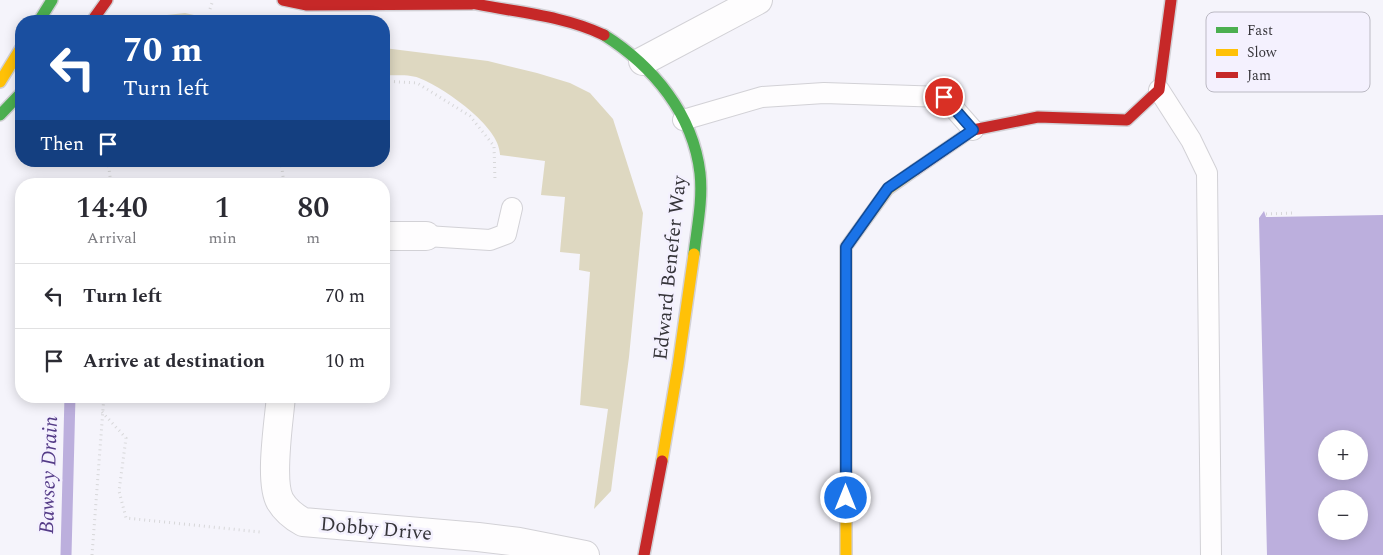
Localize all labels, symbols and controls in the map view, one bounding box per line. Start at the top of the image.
legend [1206,12,1370,92]
text: Fast [1247,20,1273,41]
text: 70 m [123,24,203,77]
icon: left [40,35,105,100]
text: Slow [1247,42,1277,63]
text: Jam [1247,65,1271,86]
text: Turn left [123,72,209,105]
pin [923,76,965,118]
icon: arrive [930,83,958,111]
text: Then [40,130,84,159]
icon: arrive [94,130,122,158]
street label: Edward Benefer Way [645,173,695,362]
text: 14:40 [76,185,148,231]
text: 1 [214,185,231,231]
text: 80 [297,185,329,231]
text: Arrival [87,226,137,250]
text: min [208,226,236,250]
text: m [306,226,320,250]
icon: left [40,282,68,310]
text: Turn left [83,282,162,311]
text: 70 m [325,282,365,311]
icon: arrive [40,347,68,375]
text: Arrive at destination [83,347,265,376]
text: 10 m [325,347,365,376]
water label: Bawsey Drain [31,415,67,535]
map controls [1318,430,1368,540]
button: + [1318,430,1368,480]
position arrow [819,471,871,523]
button: − [1318,490,1368,540]
street label: Dobby Drive [319,509,433,549]

